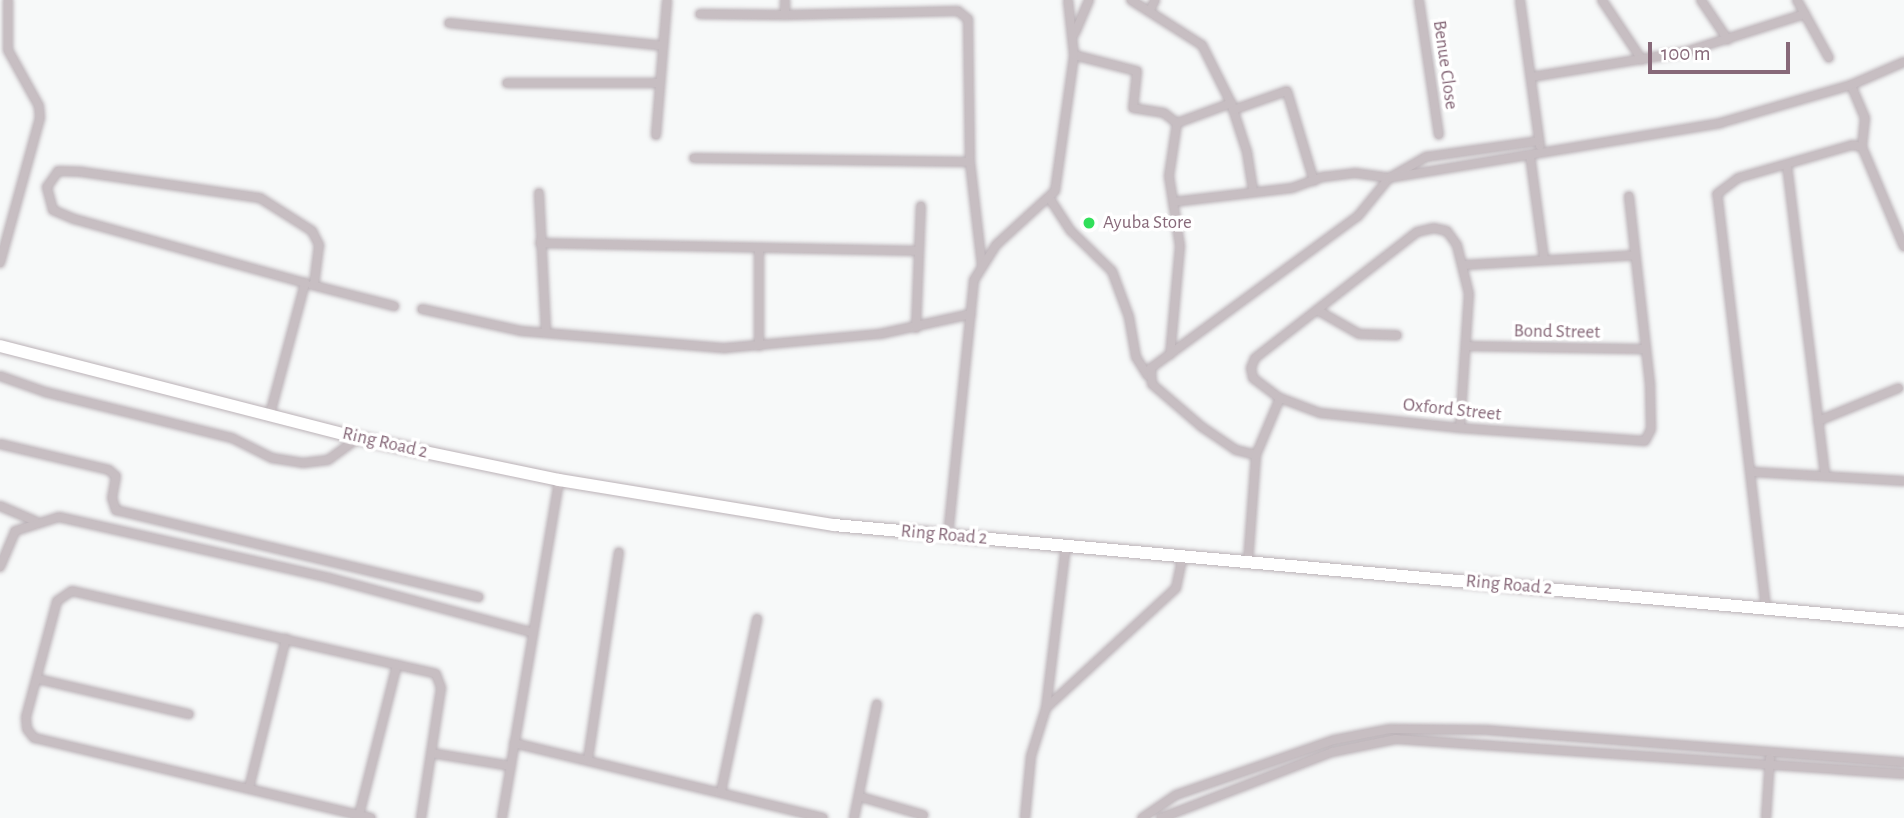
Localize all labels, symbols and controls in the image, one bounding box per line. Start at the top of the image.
street label: Benue Close [1427,19,1463,111]
scale bar [1652,28,1794,72]
text: 100 m [1661,43,1711,64]
place label: Ayuba Store [1103,212,1192,234]
marker: Ayuba Store [1081,215,1097,231]
street label: Bond Street [1513,320,1601,344]
street label: Oxford Street [1402,394,1502,426]
street label: Ring Road 2 [340,422,430,464]
street label: Ring Road 2 [900,520,988,550]
street label: Ring Road 2 [1465,570,1553,600]

